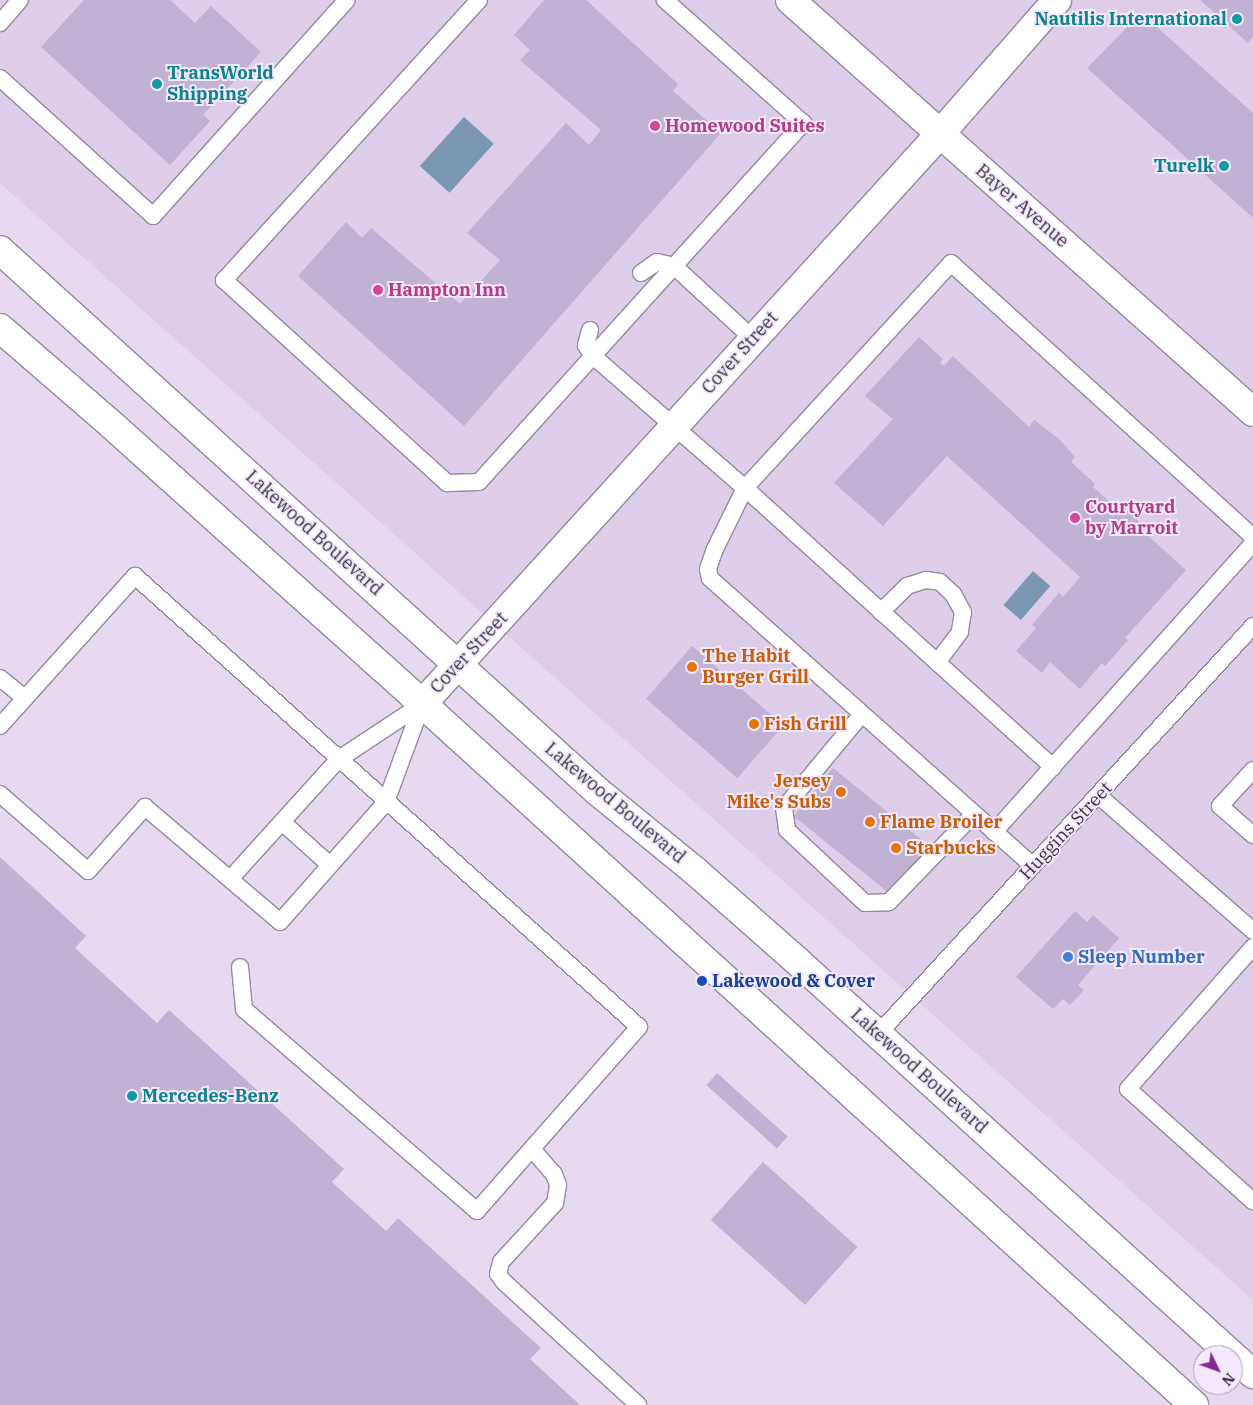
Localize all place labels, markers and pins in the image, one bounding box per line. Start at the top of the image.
place label: Nautilis International [1035,8,1227,30]
marker: Nautilis International [1231,13,1243,25]
place label: TransWorld Shipping [167,63,274,106]
marker: TransWorld Shipping [151,78,163,90]
place label: Homewood Suites [665,115,825,137]
marker: Homewood Suites [649,120,661,132]
place label: Turelk [1154,155,1214,177]
marker: Turelk [1218,160,1230,172]
place label: Hampton Inn [388,279,506,301]
marker: Hampton Inn [372,284,384,296]
place label: Courtyard by Marroit [1085,497,1178,540]
marker: Courtyard by Marroit [1069,512,1081,524]
place label: The Habit Burger Grill [702,646,809,689]
marker: The Habit Burger Grill [686,661,698,673]
place label: Fish Grill [764,713,847,735]
marker: Fish Grill [748,718,760,730]
place label: Jersey Mike's Subs [727,771,831,814]
marker: Jersey Mike's Subs [835,786,847,798]
place label: Flame Broiler [880,811,1002,833]
marker: Flame Broiler [864,816,876,828]
place label: Starbucks [906,837,996,859]
marker: Starbucks [890,842,902,854]
place label: Sleep Number [1078,946,1205,968]
marker: Sleep Number [1062,951,1074,963]
place label: Lakewood & Cover [712,970,875,992]
marker: Lakewood & Cover [696,975,708,987]
place label: Mercedes-Benz [142,1085,279,1107]
marker: Mercedes-Benz [126,1090,138,1102]

